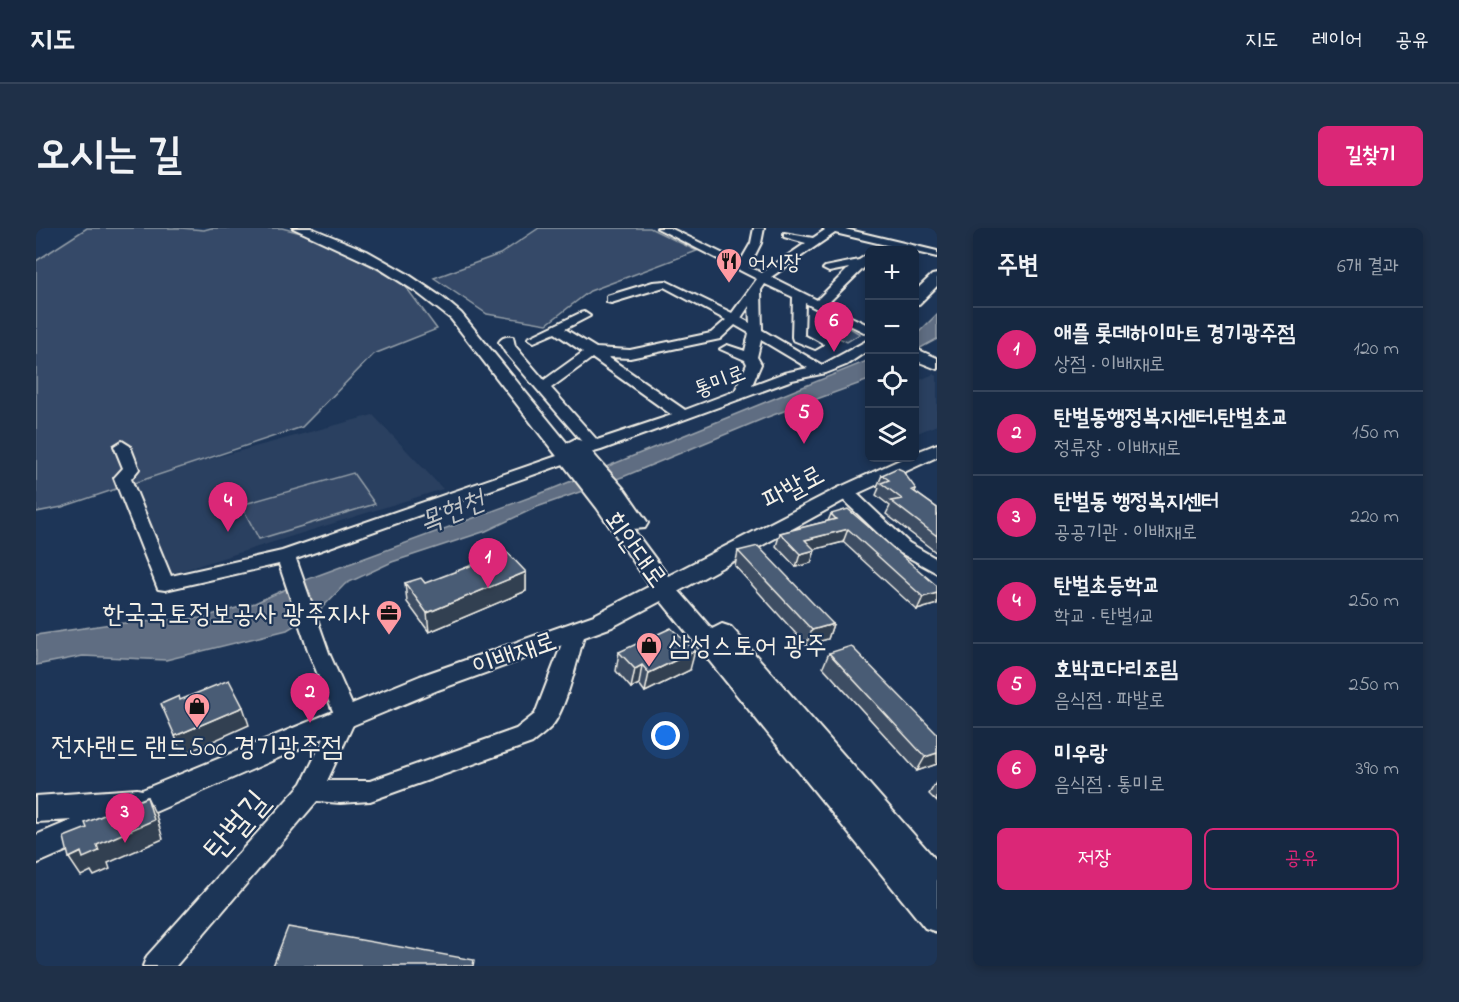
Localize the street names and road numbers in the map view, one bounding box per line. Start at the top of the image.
street label: 통미로 [690,358,751,407]
street label: 파발로 [756,457,832,522]
street label: 회안대로 [593,504,675,597]
street label: 이배재로 [467,623,562,688]
street label: 탄벌길 [194,781,282,872]

